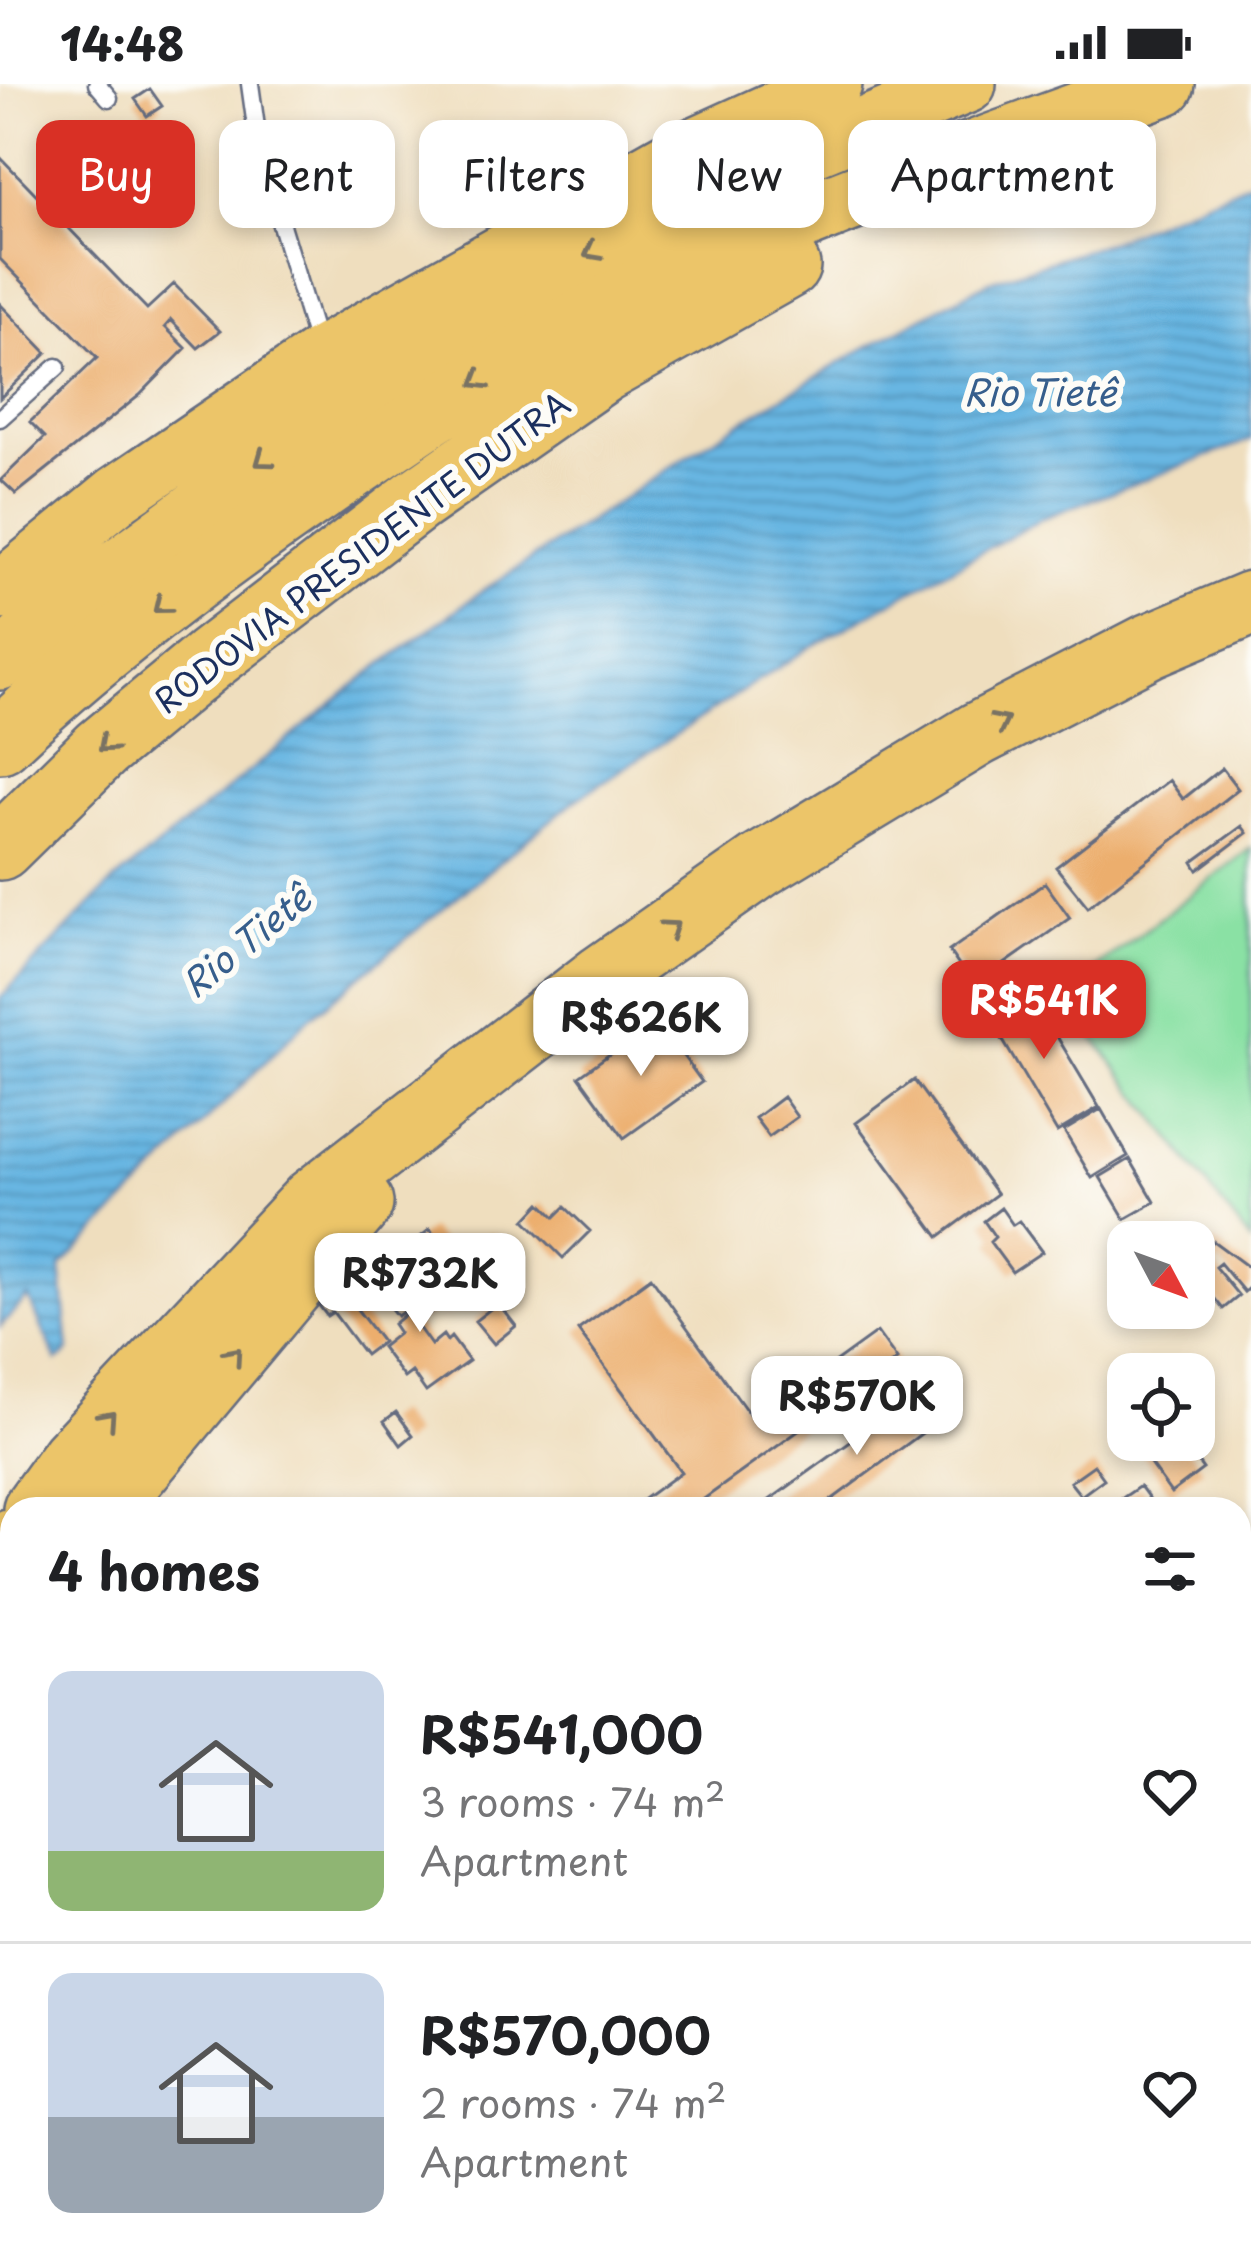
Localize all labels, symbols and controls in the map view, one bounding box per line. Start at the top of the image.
text: 14:48 [60,8,185,76]
chip: Buy [36,120,195,228]
chip: Rent [219,120,395,228]
chip: Filters [419,120,628,228]
chip: New [652,120,824,228]
chip: Apartment [848,120,1156,228]
one-way arrow [583,237,605,260]
water label: Rio Tietê [964,364,1120,418]
one-way arrow [470,367,492,390]
street label: RODOVIA PRESIDENTE DUTRA [143,378,579,724]
one-way arrow [255,446,276,468]
one-way arrow [153,592,175,614]
one-way arrow [989,713,1011,736]
one-way arrow [98,731,120,752]
water label: Rio Tietê [169,869,324,1009]
one-way arrow [658,920,680,942]
pin: R$541K [946,960,1142,1062]
text: R$541K [969,969,1119,1028]
pin: R$626K [543,977,739,1079]
text: R$626K [560,986,722,1045]
north arrow [1107,1221,1215,1329]
map controls [1107,1221,1215,1461]
pin: R$732K [322,1233,518,1335]
text: R$732K [341,1242,499,1301]
one-way arrow [220,1347,241,1369]
button: locate [1107,1353,1215,1461]
pin: R$570K [759,1356,955,1458]
text: R$570K [778,1365,936,1424]
one-way arrow [94,1411,116,1432]
text: 4 homes [48,1531,260,1608]
icon: filters [1137,1536,1203,1602]
text: R$541,000 [420,1694,703,1771]
icon: home [144,1719,288,1863]
icon: heart [1137,1758,1203,1824]
text: 3 rooms · 74 m² [420,1771,725,1830]
text: Apartment [420,1830,628,1889]
text: R$570,000 [420,1995,711,2072]
icon: home [144,2021,288,2165]
icon: heart [1137,2060,1203,2126]
text: 2 rooms · 74 m² [420,2072,727,2131]
text: Apartment [420,2131,628,2190]

